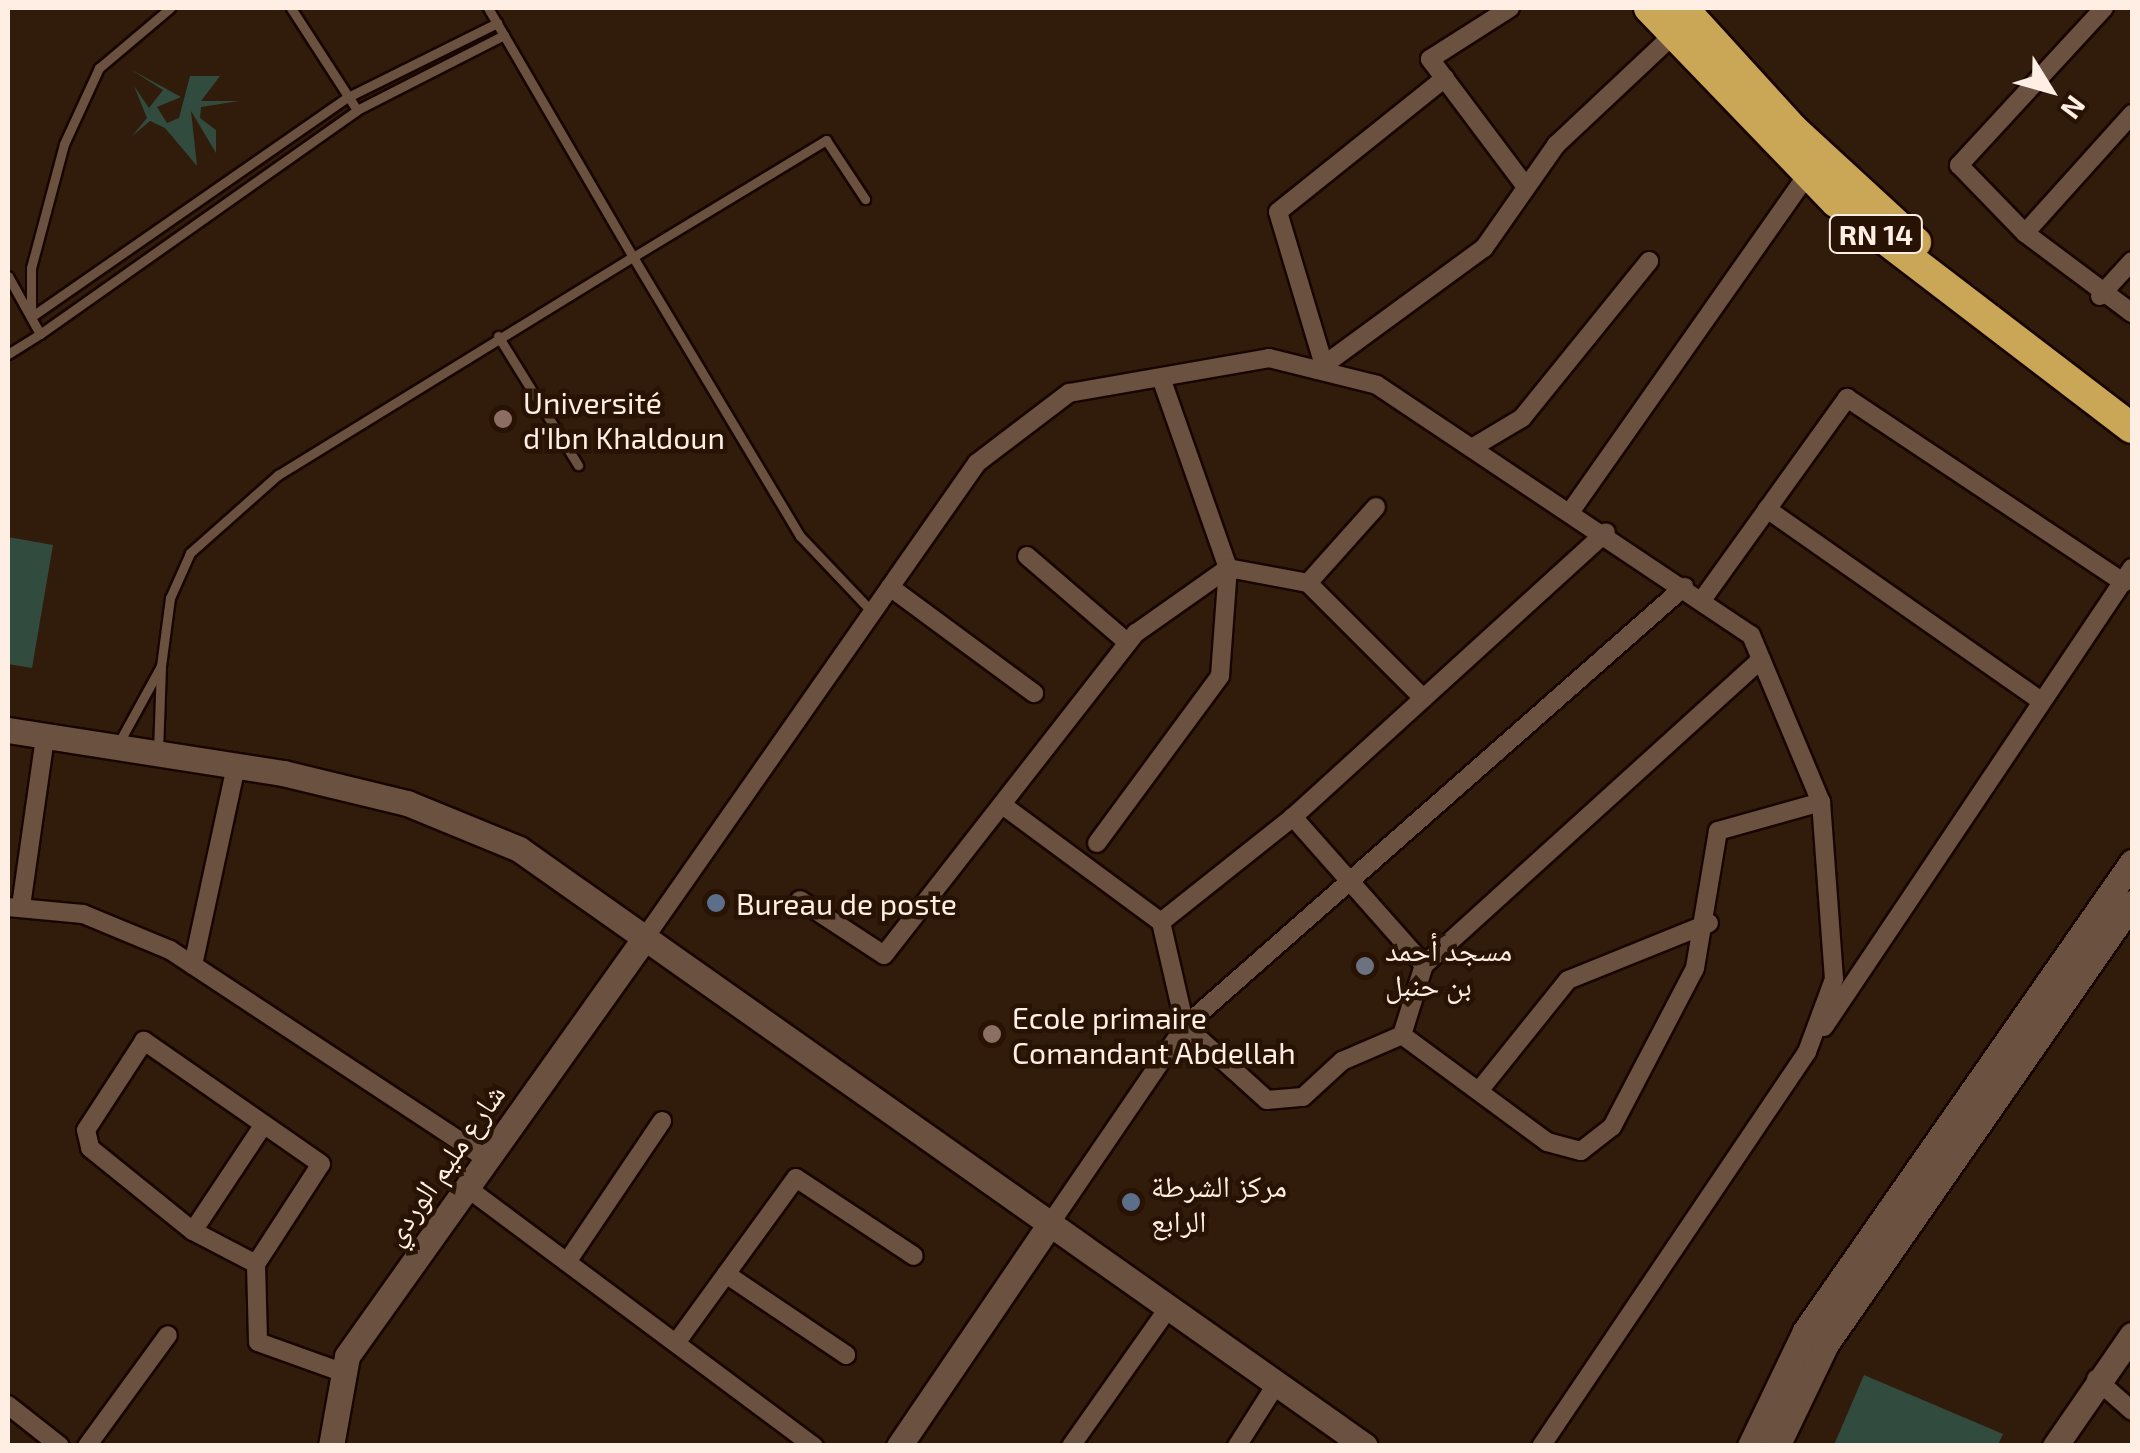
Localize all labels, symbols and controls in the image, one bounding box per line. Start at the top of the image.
north arrow [2000,40,2100,140]
text: N [2054,90,2094,126]
road number: RN 14 [1828,211,1924,257]
place label: Université d'Ibn Khaldoun [523,384,725,454]
marker: Université d'Ibn Khaldoun [492,408,514,430]
place label: Bureau de poste [736,885,957,921]
marker: Bureau de poste [705,892,727,914]
place label: مسجد أحمد بن حنبل [1385,931,1512,1002]
marker: مسجد أحمد بن حنبل [1354,955,1376,977]
place label: Ecole primaire Comandant Abdellah [1012,999,1296,1070]
marker: Ecole primaire Comandant Abdellah [981,1023,1003,1045]
street label: شارع مليم الوردي [374,1077,512,1251]
place label: مركز الشرطة الرابع [1151,1167,1287,1238]
marker: مركز الشرطة الرابع [1120,1191,1142,1213]

